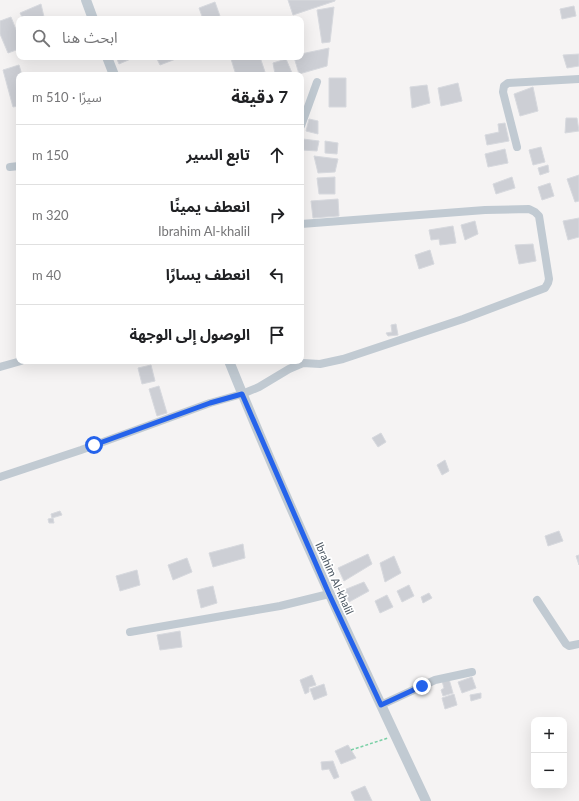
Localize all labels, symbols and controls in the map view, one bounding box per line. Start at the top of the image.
search box [16,16,304,60]
icon: search [30,27,52,49]
text: ابحث هنا [62,28,118,46]
text: 7 دقيقة [231,86,288,107]
text: سيرًا · 510 m [32,89,102,105]
icon: ahead [266,144,288,166]
text: تابع السير [186,145,250,163]
text: 150 m [32,147,69,163]
text: انعطف يمينًا [170,197,250,215]
icon: right [266,204,288,226]
text: 320 m [32,207,69,223]
text: Ibrahim Al-khalil [158,223,250,239]
icon: left [266,264,288,286]
text: انعطف يسارًا [166,265,250,283]
text: 40 m [32,267,61,283]
icon: arrive [266,324,288,346]
text: الوصول إلى الوجهة [129,325,250,343]
route start [85,436,103,454]
street label: Ibrahim Al-khalil [313,540,357,616]
route end [413,677,431,695]
map controls [531,717,567,789]
button: + [531,717,567,753]
button: − [531,753,567,789]

